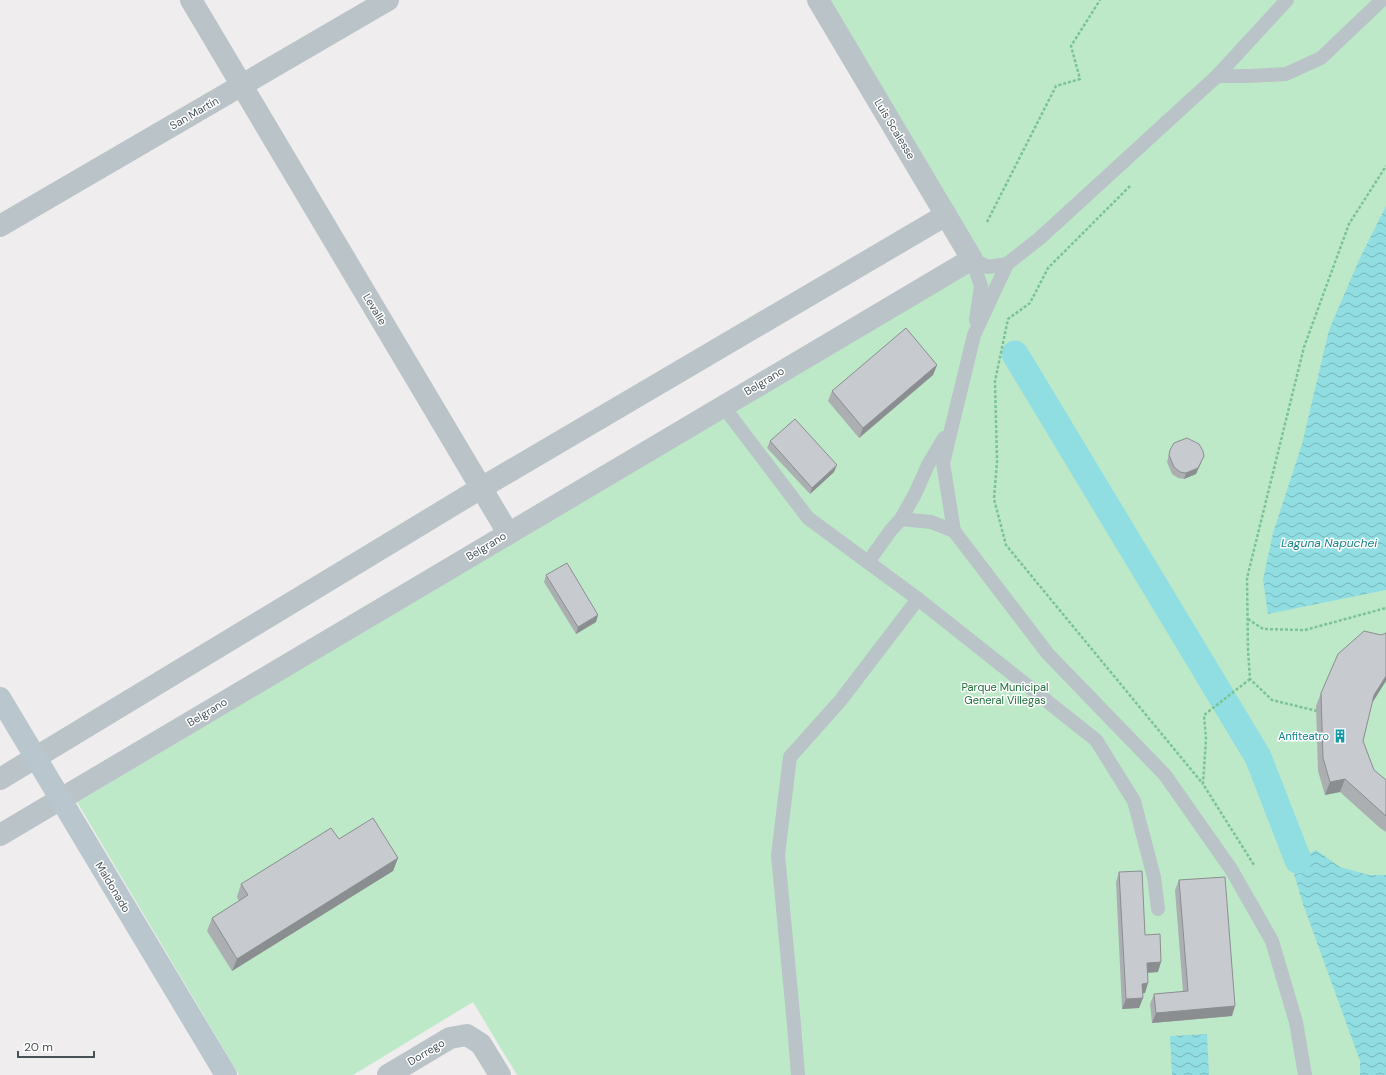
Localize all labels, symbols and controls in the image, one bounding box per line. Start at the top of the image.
street label: San Martín [167,93,221,133]
street label: Luis Scalesse [872,96,918,162]
street label: Levalle [360,291,390,327]
street label: Belgrano [741,364,787,398]
street label: Belgrano [463,529,509,563]
water label: Laguna Napuchei [1281,535,1378,551]
park label: Parque Municipal General Villegas [961,680,1049,707]
street label: Belgrano [184,695,230,729]
building icon: Anfiteatro [1332,728,1348,744]
place label: Anfiteatro [1278,729,1329,743]
street label: Maldonado [92,859,134,915]
scale bar [18,1033,94,1059]
street label: Dorrego [405,1036,447,1068]
text: 20 m [24,1039,53,1055]

